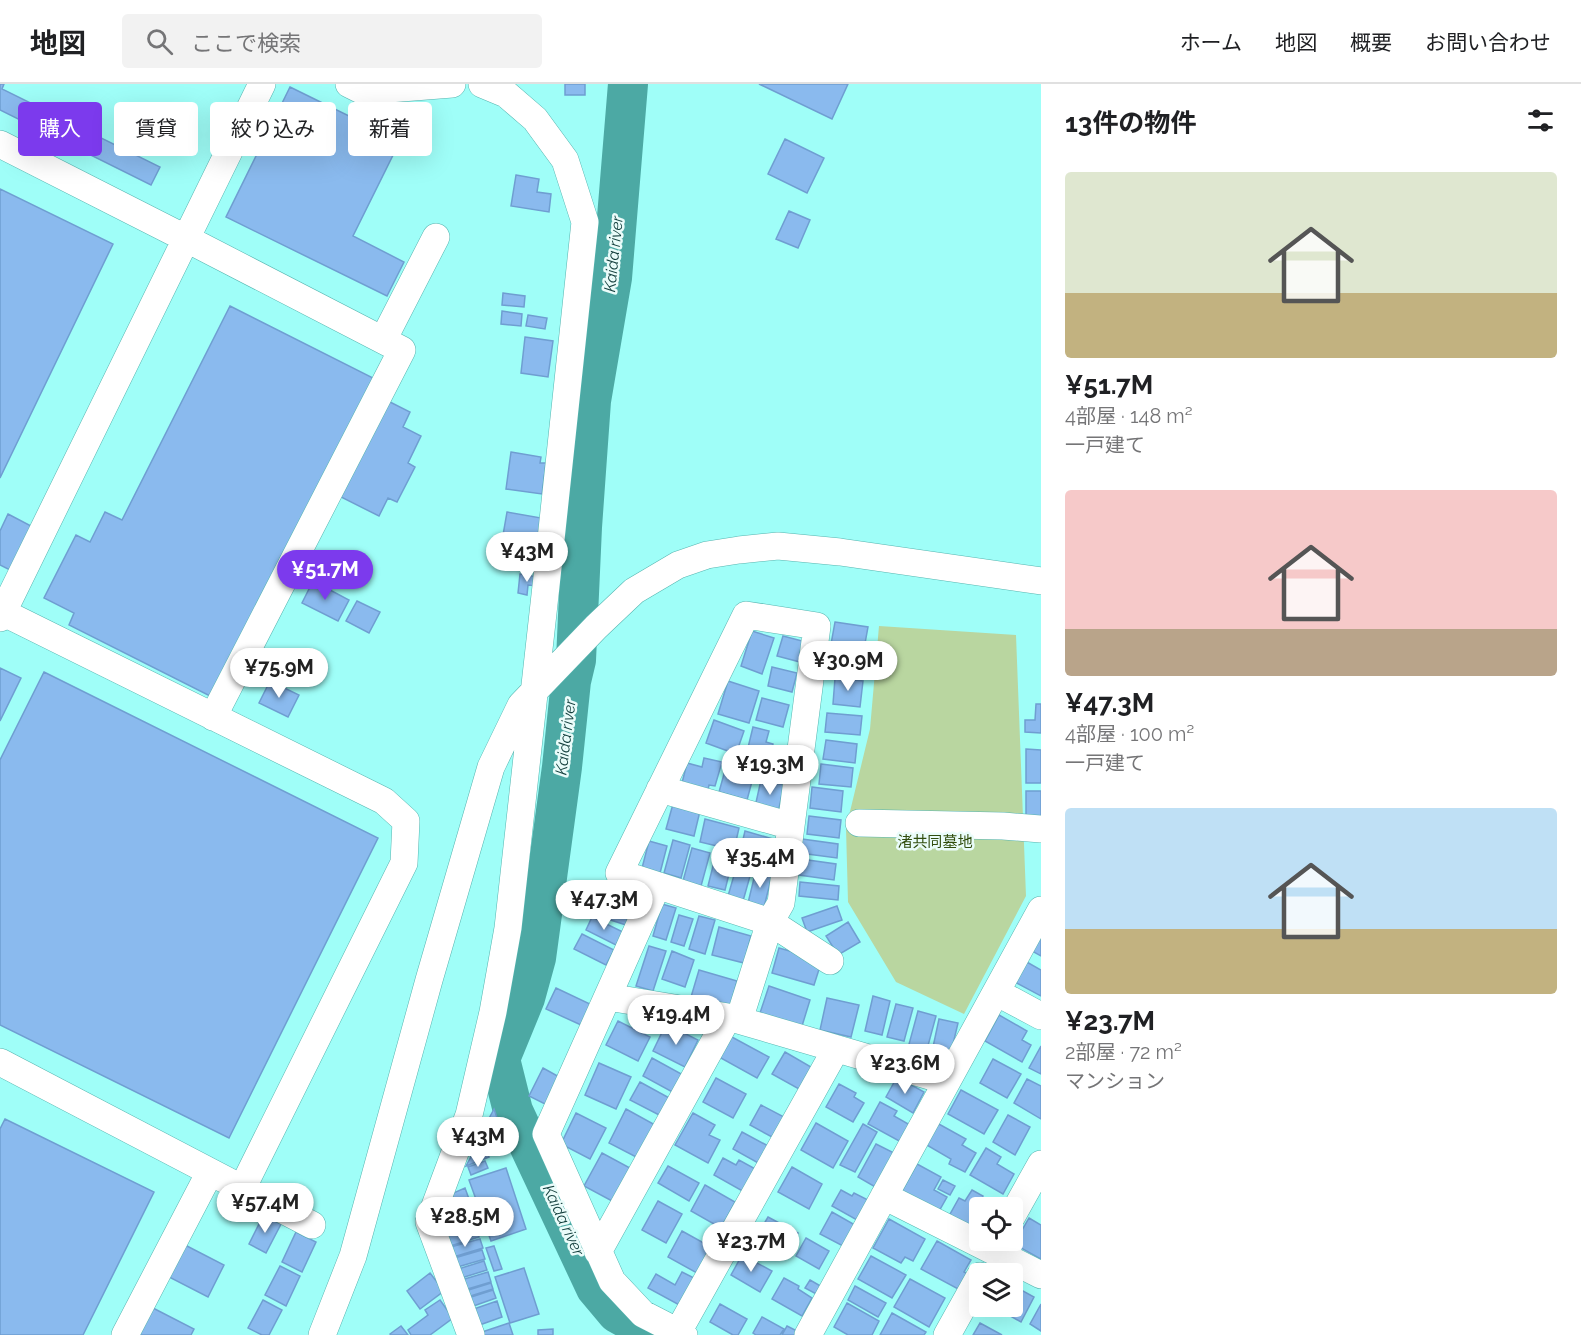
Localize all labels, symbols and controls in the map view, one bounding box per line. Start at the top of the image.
search box [122,14,542,68]
icon: search [143,25,176,58]
text: 地図 [30,27,86,60]
text: ここで検索 [191,30,301,56]
text: ホーム [1180,30,1242,55]
text: 地図 [1275,30,1317,55]
text: 概要 [1350,30,1392,55]
text: お問い合わせ [1425,30,1551,55]
chip: 購入 [18,102,102,156]
chip: 賃貸 [114,102,198,156]
chip: 絞り込み [210,102,336,156]
chip: 新着 [348,102,432,156]
icon: filters [1524,104,1557,137]
text: 13件の物件 [1065,108,1196,138]
icon: home [1257,211,1365,319]
water label: Kaida river [600,215,627,293]
text: ¥51.7M [1065,370,1153,400]
text: 4部屋 · 148 m² [1065,404,1192,428]
text: 一戸建て [1065,433,1145,457]
icon: home [1257,529,1365,637]
pin: ¥43M [491,532,563,583]
text: ¥43M [500,539,554,563]
pin: ¥51.7M [276,550,374,601]
text: ¥51.7M [291,557,359,581]
pin: ¥30.9M [799,641,897,692]
pin: ¥75.9M [230,648,328,699]
text: ¥30.9M [812,648,884,672]
text: ¥75.9M [244,655,314,679]
text: ¥47.3M [1065,688,1154,718]
water label: Kaida river [551,698,580,776]
text: 4部屋 · 100 m² [1065,722,1194,746]
pin: ¥19.3M [721,745,819,796]
text: 一戸建て [1065,751,1145,775]
text: ¥19.3M [736,752,804,776]
park label: 渚共同墓地 [897,833,973,851]
pin: ¥35.4M [711,838,809,889]
text: ¥35.4M [725,845,795,869]
icon: home [1257,847,1365,955]
pin: ¥47.3M [555,880,653,931]
text: ¥47.3M [570,887,638,911]
pin: ¥19.4M [627,995,725,1046]
text: ¥19.4M [641,1002,711,1026]
text: ¥23.7M [1065,1006,1155,1036]
text: 2部屋 · 72 m² [1065,1040,1182,1064]
pin: ¥23.6M [856,1044,954,1095]
text: ¥23.6M [870,1051,940,1075]
text: マンション [1065,1069,1165,1093]
pin: ¥43M [442,1117,514,1168]
text: ¥43M [451,1124,505,1148]
water label: Kaida river [539,1182,588,1259]
pin: ¥57.4M [216,1183,314,1234]
text: ¥57.4M [231,1190,299,1214]
pin: ¥28.5M [416,1197,514,1248]
map controls [969,1197,1023,1317]
button: locate [969,1197,1023,1251]
text: ¥28.5M [430,1204,500,1228]
pin: ¥23.7M [702,1222,800,1273]
text: ¥23.7M [716,1229,786,1253]
button: layers [969,1263,1023,1317]

